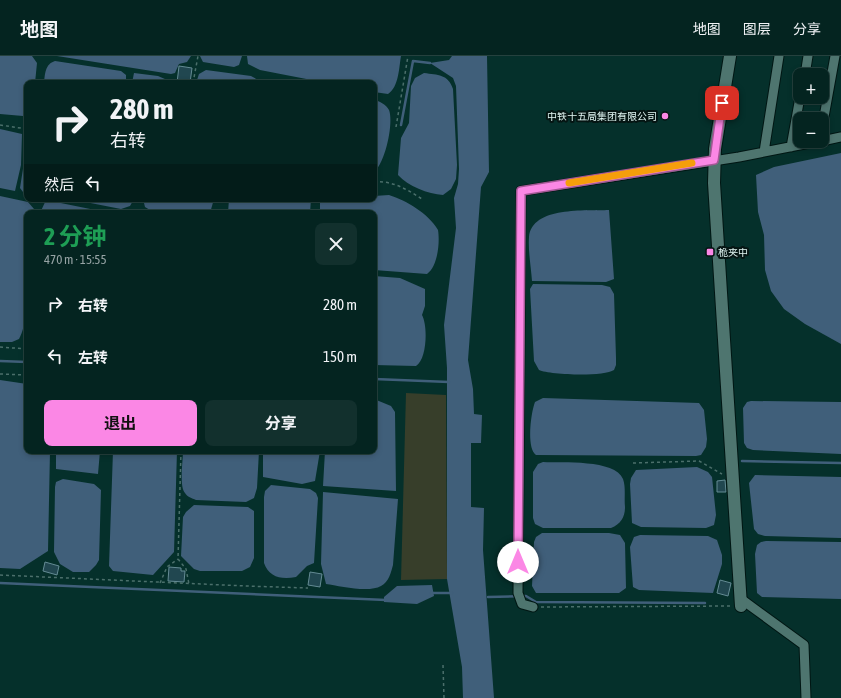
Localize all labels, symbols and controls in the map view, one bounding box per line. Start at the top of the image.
text: 地图 [20,18,58,40]
text: 地图 [693,21,721,37]
text: 图层 [743,21,771,37]
text: 分享 [793,21,821,37]
map controls [793,68,829,148]
button: + [793,68,829,104]
pin [705,86,739,120]
icon: arrive [711,92,733,114]
text: 280 m [110,93,173,125]
icon: right [44,96,96,148]
place label: 中铁十五局集团有限公司 [547,111,657,122]
marker: 中铁十五局集团有限公司 [660,111,670,121]
button: − [793,112,829,148]
text: 右转 [110,130,146,151]
icon: left [82,172,104,194]
text: 然后 [44,176,74,193]
text: 2 分钟 [44,223,107,250]
button: close [315,223,357,265]
marker: 桅夹中 [705,247,715,257]
place label: 桅夹中 [718,247,748,258]
text: 470 m · 15:55 [44,252,107,267]
icon: right [44,293,66,315]
text: 280 m [323,296,357,313]
text: 右转 [78,297,108,314]
icon: left [44,345,66,367]
text: 150 m [323,348,357,365]
text: 左转 [78,349,108,366]
button: 退出 [44,400,197,446]
button: 分享 [205,400,357,446]
position arrow [497,541,539,583]

